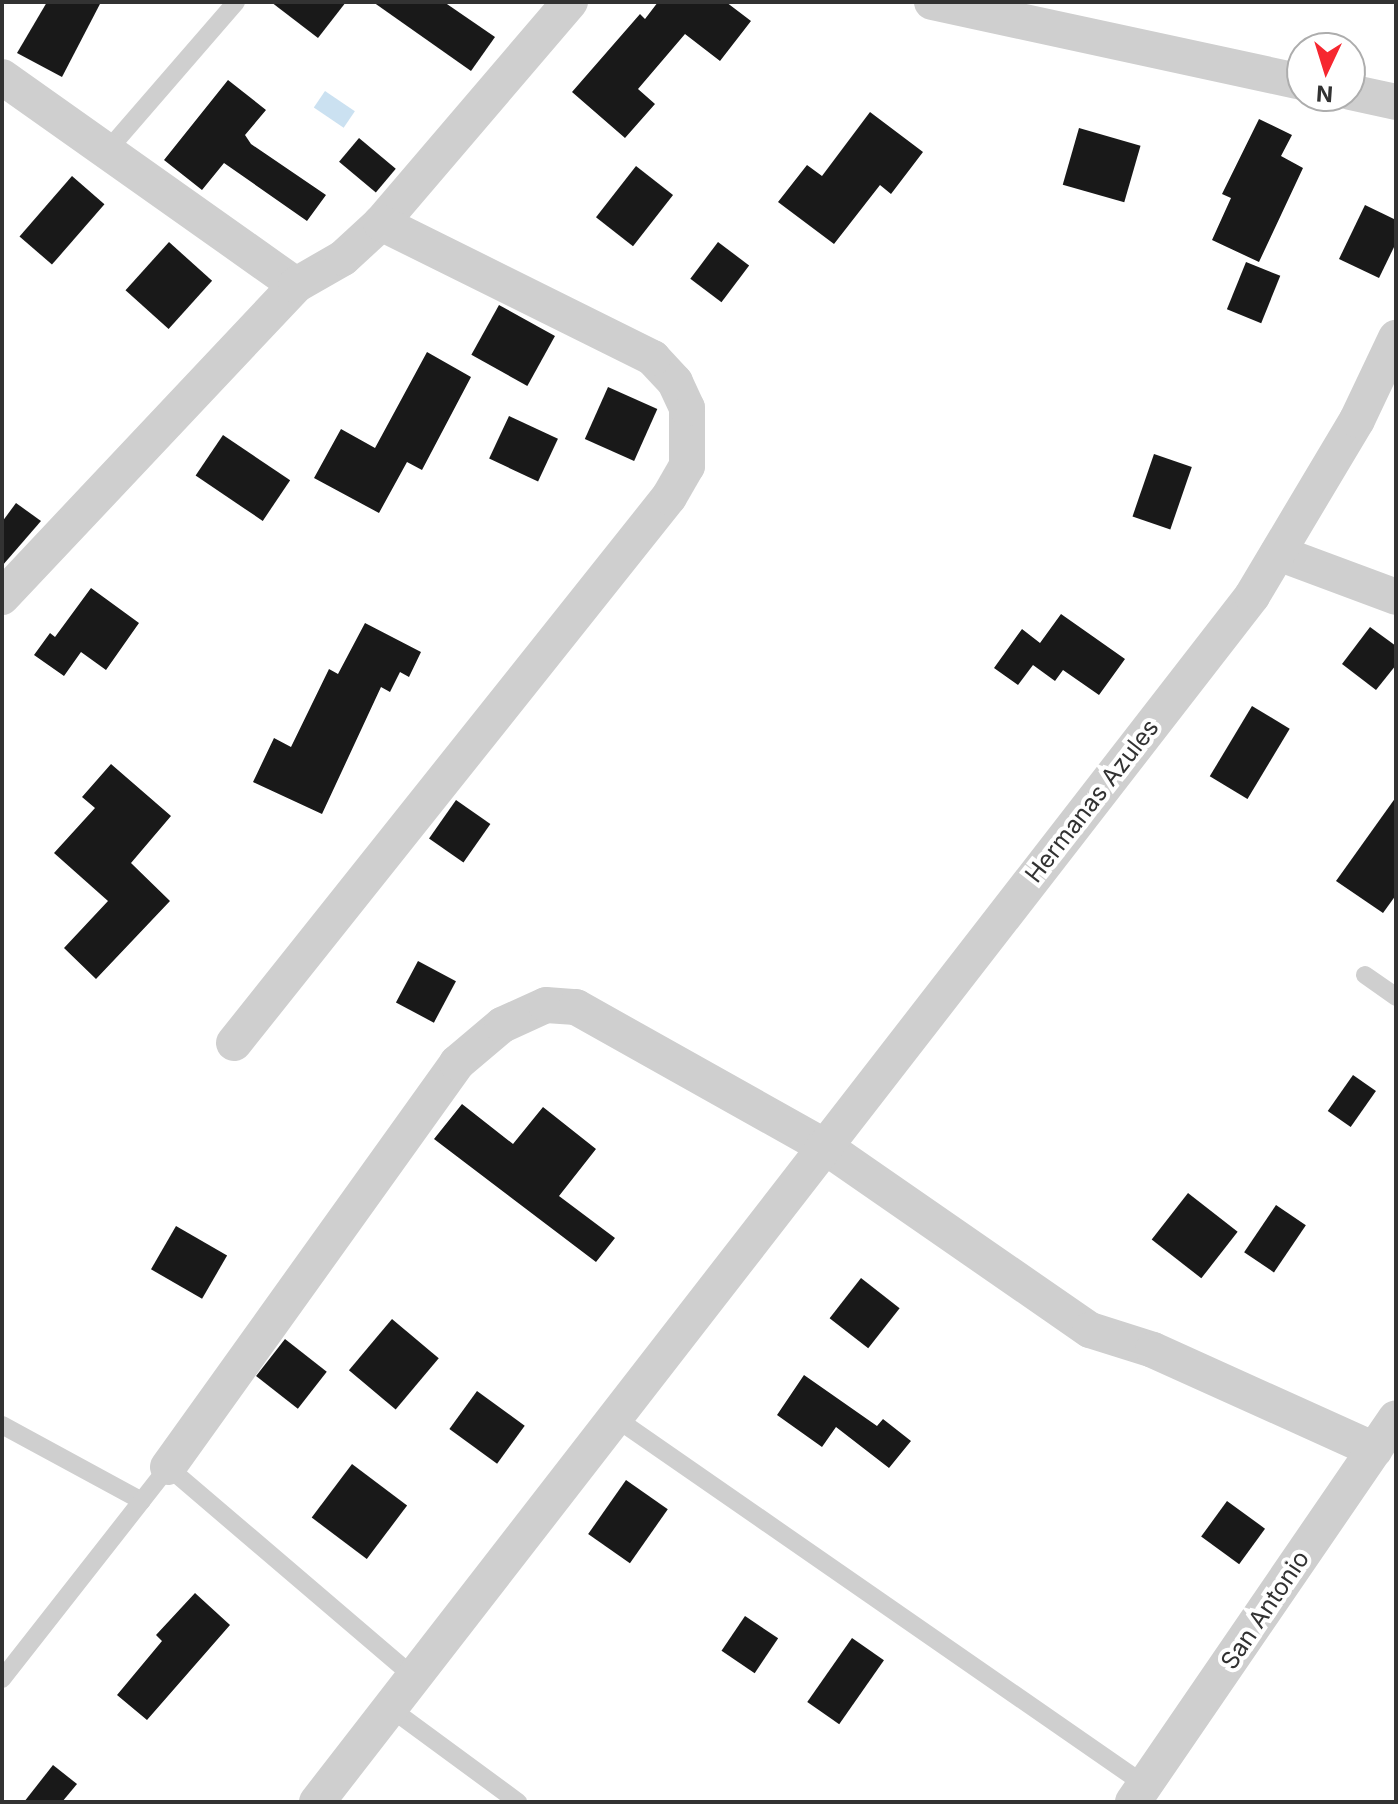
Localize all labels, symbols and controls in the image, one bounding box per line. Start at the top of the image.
north arrow [1286,32,1366,112]
text: N [1315,80,1334,108]
street label: Hermanas Azules [1019,714,1165,888]
street label: San Antonio [1215,1545,1315,1675]

